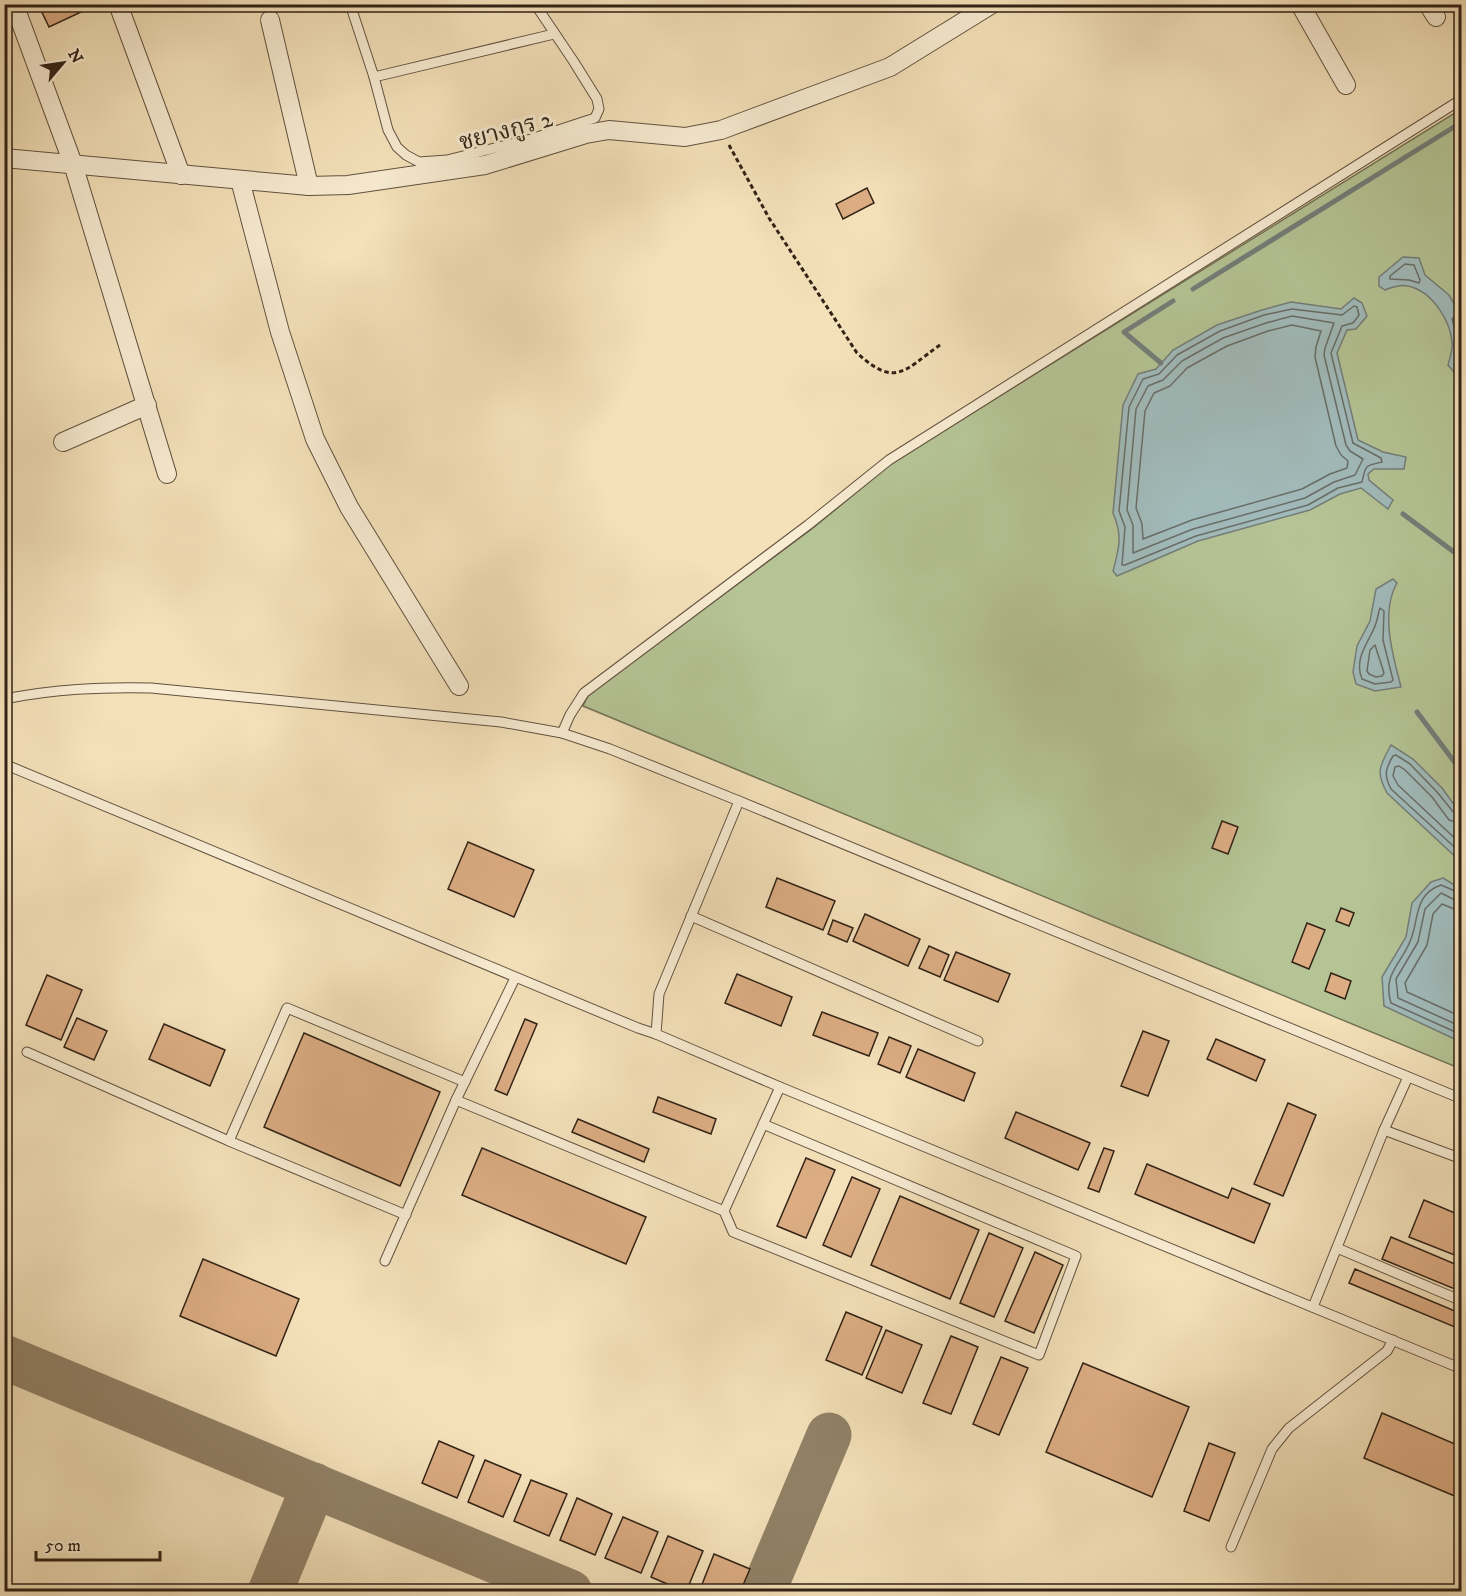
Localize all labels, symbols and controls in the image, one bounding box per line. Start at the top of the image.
north arrow [33,33,93,93]
text: N [63,46,87,67]
street label: ชยางกูร 2 [456,104,556,158]
scale bar [36,1524,160,1562]
text: 50 m [45,1535,81,1557]

